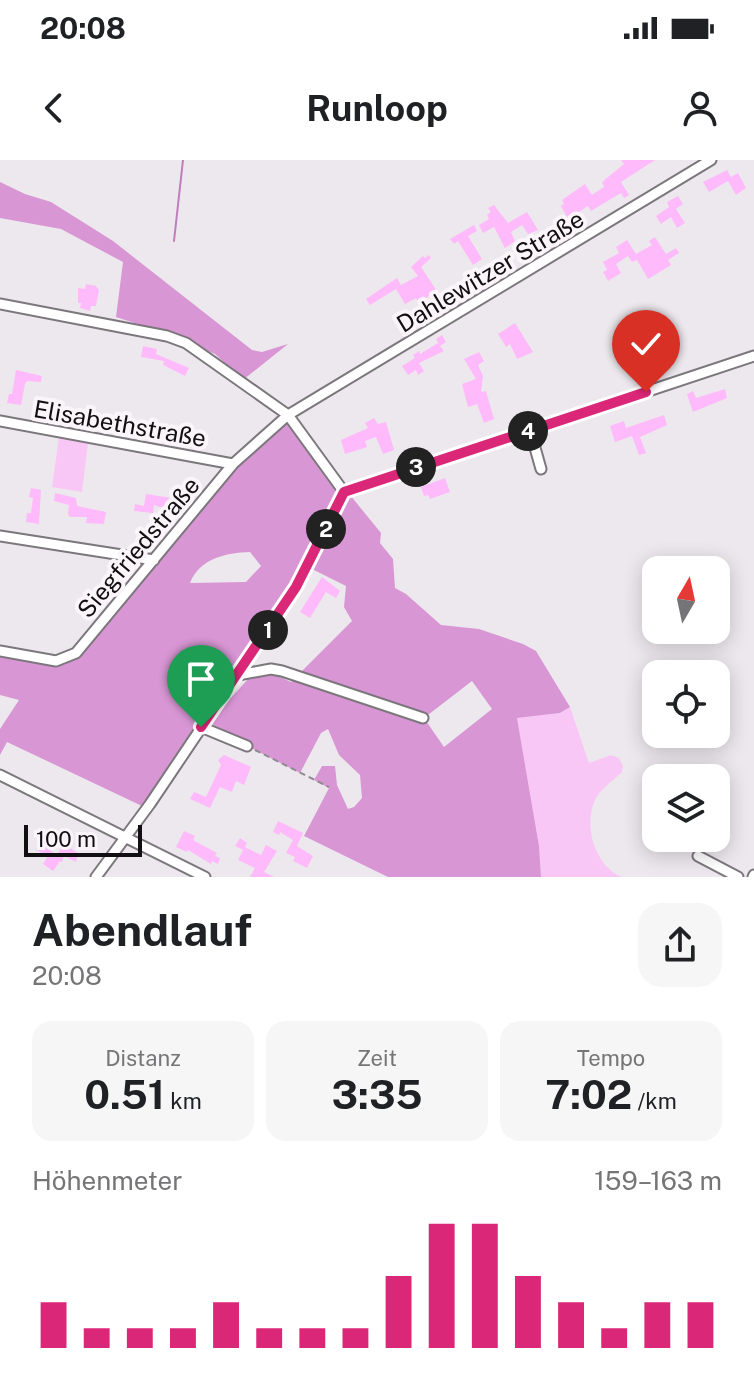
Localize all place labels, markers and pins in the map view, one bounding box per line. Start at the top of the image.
pin [612,310,680,392]
pin: 4 [508,411,548,451]
pin: 3 [396,447,436,487]
pin: 2 [306,509,346,549]
pin: 1 [248,610,288,650]
pin [167,645,235,727]

